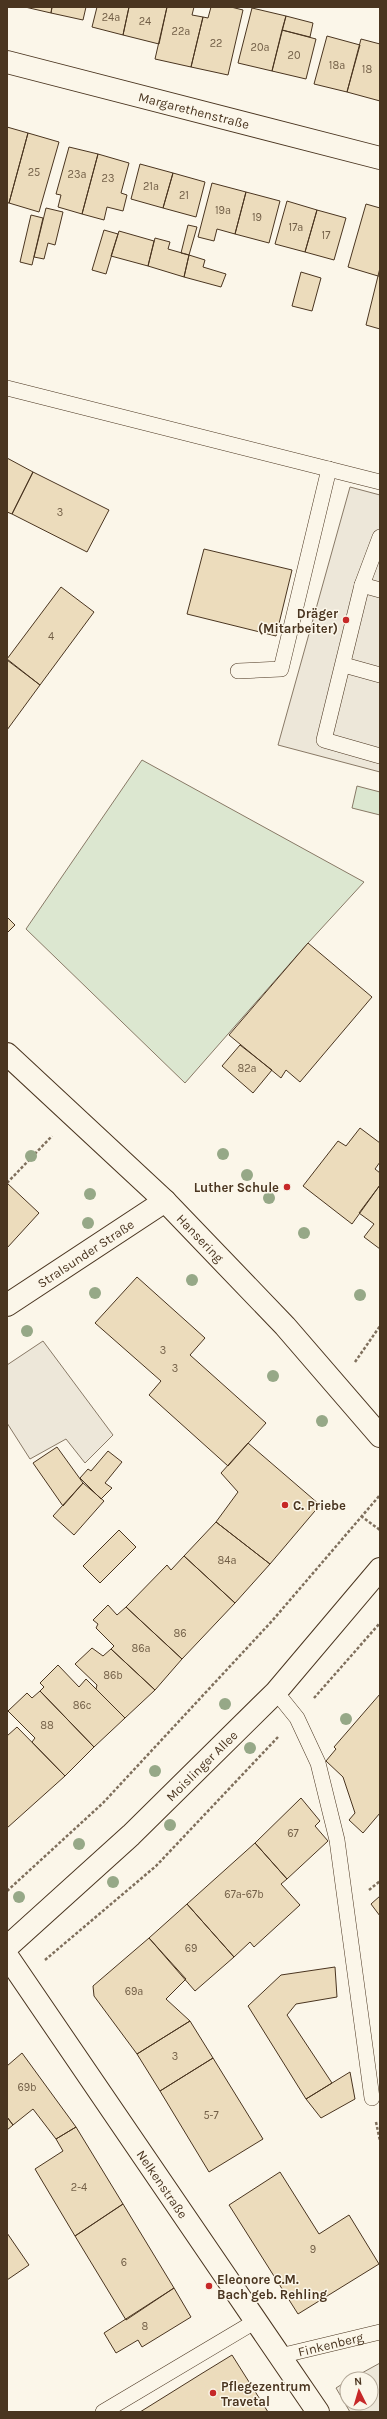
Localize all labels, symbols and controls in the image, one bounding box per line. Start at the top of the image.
house number: 24a [102,11,120,24]
house number: 24 [139,15,151,28]
house number: 22a [172,25,190,38]
house number: 22 [210,37,222,50]
house number: 20a [251,41,269,54]
house number: 20 [288,49,300,62]
house number: 18a [329,59,345,72]
house number: 18 [362,63,372,76]
street label: Margarethenstraße [137,89,251,132]
house number: 25 [28,166,40,179]
house number: 23a [68,168,86,181]
house number: 23 [102,172,114,185]
house number: 21a [143,180,159,193]
house number: 21 [179,189,189,202]
house number: 19a [215,204,231,217]
house number: 19 [252,211,262,224]
house number: 17a [289,221,303,234]
house number: 17 [322,229,330,242]
house number: 3 [57,506,63,519]
place label: Dräger (Mitarbeiter) [258,606,339,636]
marker: Dräger (Mitarbeiter) [341,615,351,625]
house number: 4 [48,630,54,643]
house number: 82a [237,1062,257,1075]
place label: Luther Schule [194,1180,279,1195]
marker: Luther Schule [282,1182,292,1192]
street label: Hansering [174,1211,227,1266]
street label: Stralsunder Straße [34,1216,137,1290]
house number: 3 [160,1344,166,1357]
house number: 3 [172,1362,178,1375]
place label: C. Priebe [293,1498,346,1513]
marker: C. Priebe [280,1500,290,1510]
house number: 84a [218,1554,236,1567]
house number: 86 [173,1627,187,1640]
house number: 86a [131,1642,151,1655]
house number: 86b [103,1669,123,1682]
house number: 86c [73,1699,92,1712]
house number: 88 [40,1719,54,1732]
street label: Moislinger Allee [163,1727,240,1804]
house number: 67 [287,1827,299,1840]
house number: 67a-67b [224,1888,264,1901]
house number: 69 [185,1942,197,1955]
house number: 69a [125,1985,143,1998]
house number: 3 [172,2050,178,2063]
house number: 69b [17,2081,37,2094]
house number: 5-7 [203,2109,219,2122]
street label: Nelkenstraße [134,2147,191,2221]
house number: 2-4 [71,2181,87,2194]
house number: 9 [310,2243,316,2256]
house number: 6 [121,2256,127,2269]
place label: Eleonore C.M. Bach geb. Rehling [217,2272,327,2302]
marker: Eleonore C.M. Bach geb. Rehling [204,2281,214,2291]
house number: 8 [142,2320,149,2333]
street label: Finkenberg [296,2329,365,2359]
north arrow [339,2371,379,2411]
text: N [354,2375,363,2388]
place label: Pflegezentrum Travetal [221,2379,311,2409]
marker: Pflegezentrum Travetal [208,2388,218,2398]

